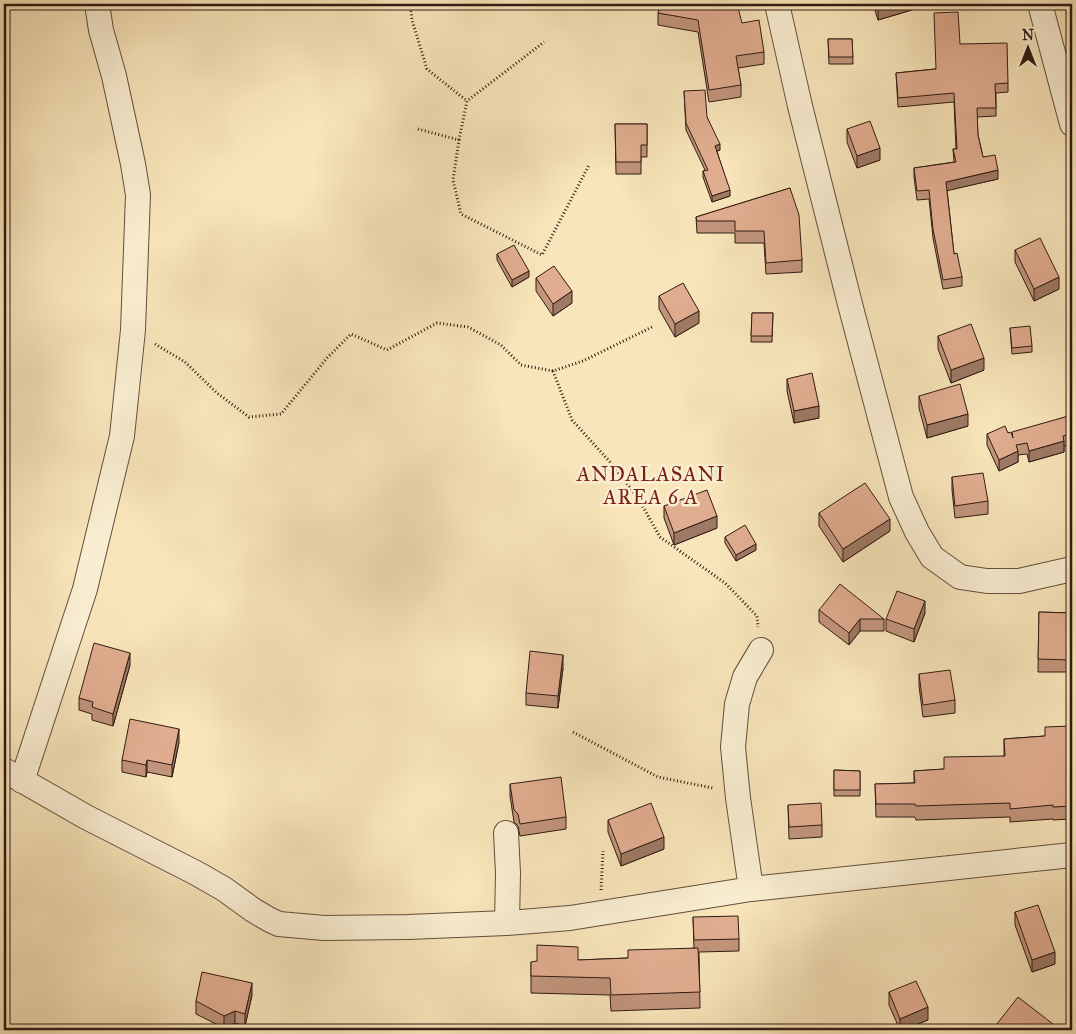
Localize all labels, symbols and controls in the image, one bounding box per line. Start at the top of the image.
north arrow [1004,22,1054,72]
text: N [1022,27,1034,44]
district label: ANDALASANI AREA 6 A [576,462,725,509]

